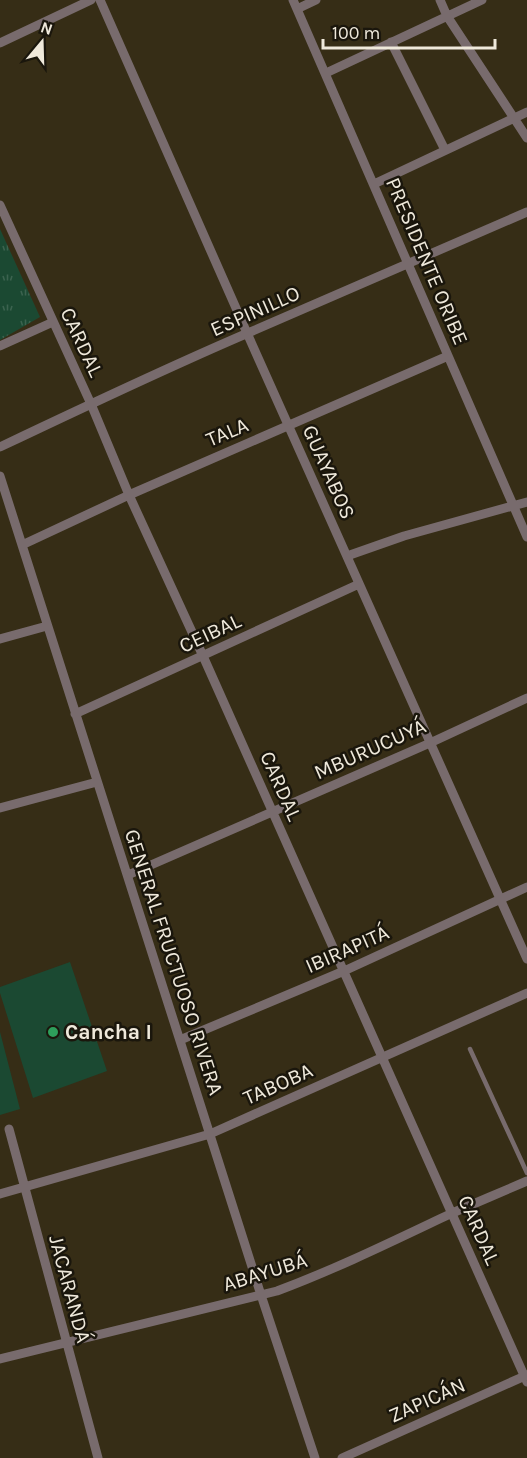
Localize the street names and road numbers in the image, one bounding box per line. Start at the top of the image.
street label: PRESIDENTE ORIBE [381,174,473,348]
street label: ESPINILLO [207,281,303,341]
street label: CARDAL [56,304,108,381]
street label: TALA [202,412,252,452]
street label: GUAYABOS [298,421,360,523]
street label: CEIBAL [175,608,245,658]
street label: MBURUCUYÁ [310,714,430,784]
street label: CARDAL [255,748,307,825]
street label: GENERAL FRUCTUOSO RIVERA [120,826,228,1098]
street label: IBIRAPITÁ [301,920,393,978]
street label: TABOBA [240,1058,316,1110]
street label: CARDAL [453,1192,505,1269]
street label: JACARANDÁ [44,1232,96,1346]
street label: ABAYUBÁ [220,1248,310,1296]
street label: ZAPICÁN [385,1373,469,1427]

